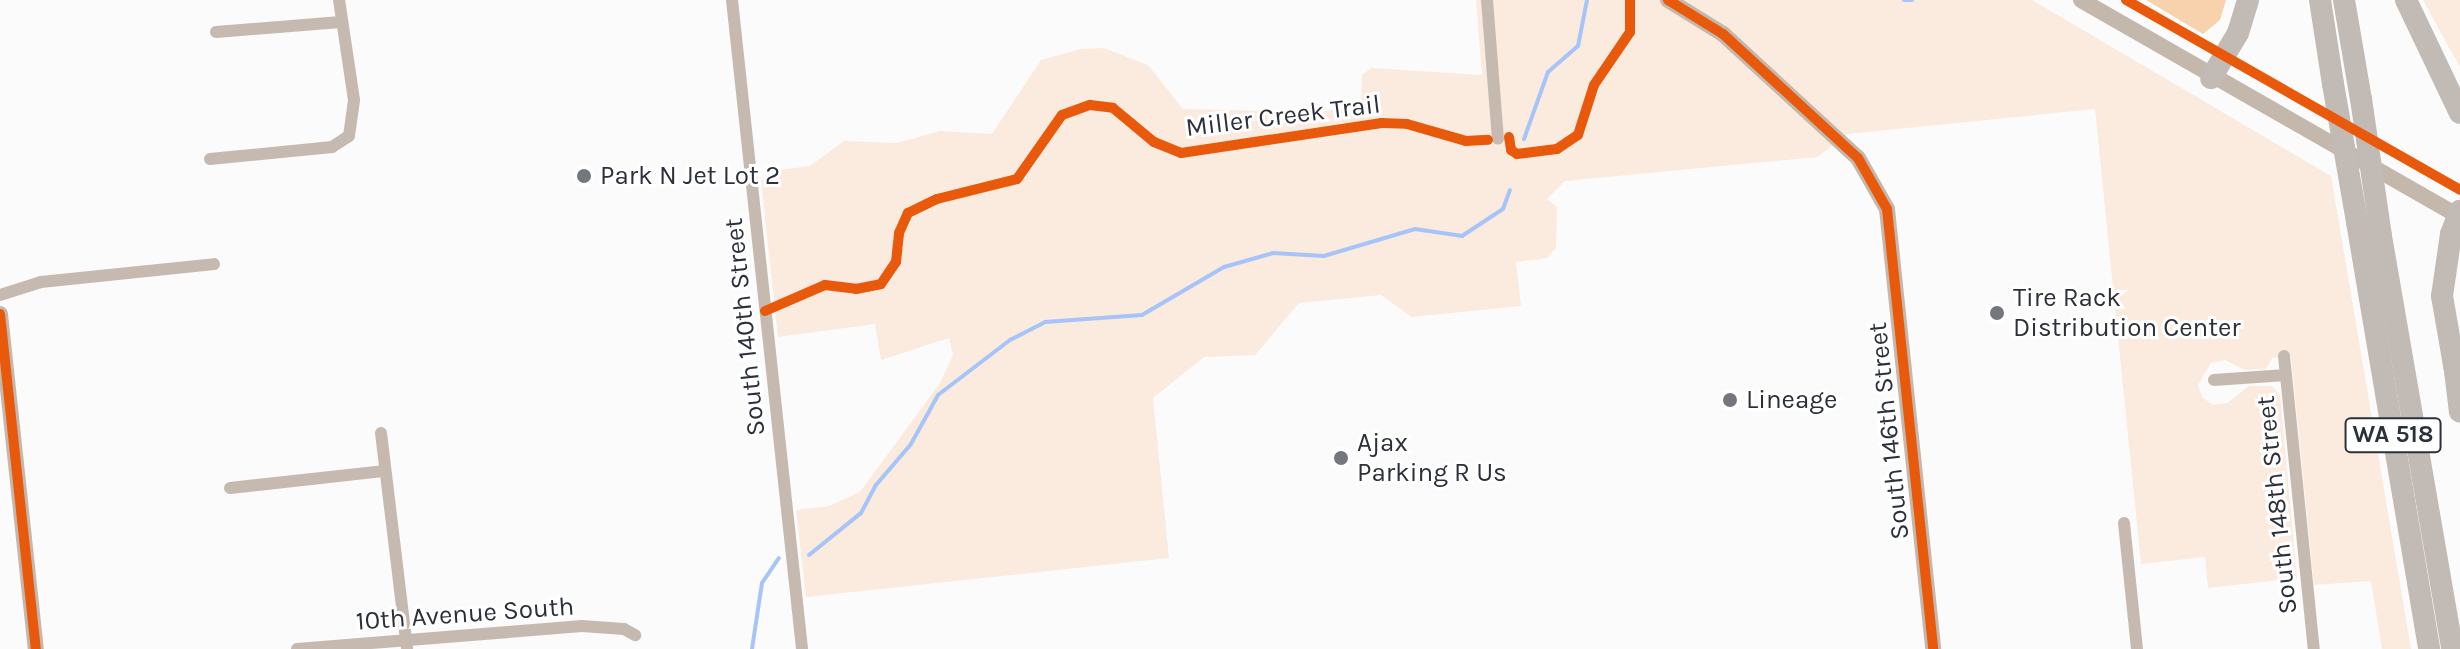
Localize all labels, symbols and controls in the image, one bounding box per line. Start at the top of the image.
street label: Miller Creek Trail [1184,89,1382,143]
place label: Park N Jet Lot 2 [600,160,780,192]
marker: Park N Jet Lot 2 [575,167,593,185]
street label: South 140th Street [718,217,772,437]
place label: Tire Rack Distribution Center [2013,282,2241,344]
marker: Tire Rack Distribution Center [1988,304,2006,322]
street label: South 146th Street [1862,321,1916,541]
place label: Lineage [1746,384,1837,416]
marker: Lineage [1721,391,1739,409]
street label: South 148th Street [2250,394,2304,616]
road number: WA 518 [2343,415,2443,455]
place label: Ajax Parking R Us [1357,427,1507,488]
marker: Ajax Parking R Us [1332,449,1350,467]
street label: 10th Avenue South [355,591,575,637]

